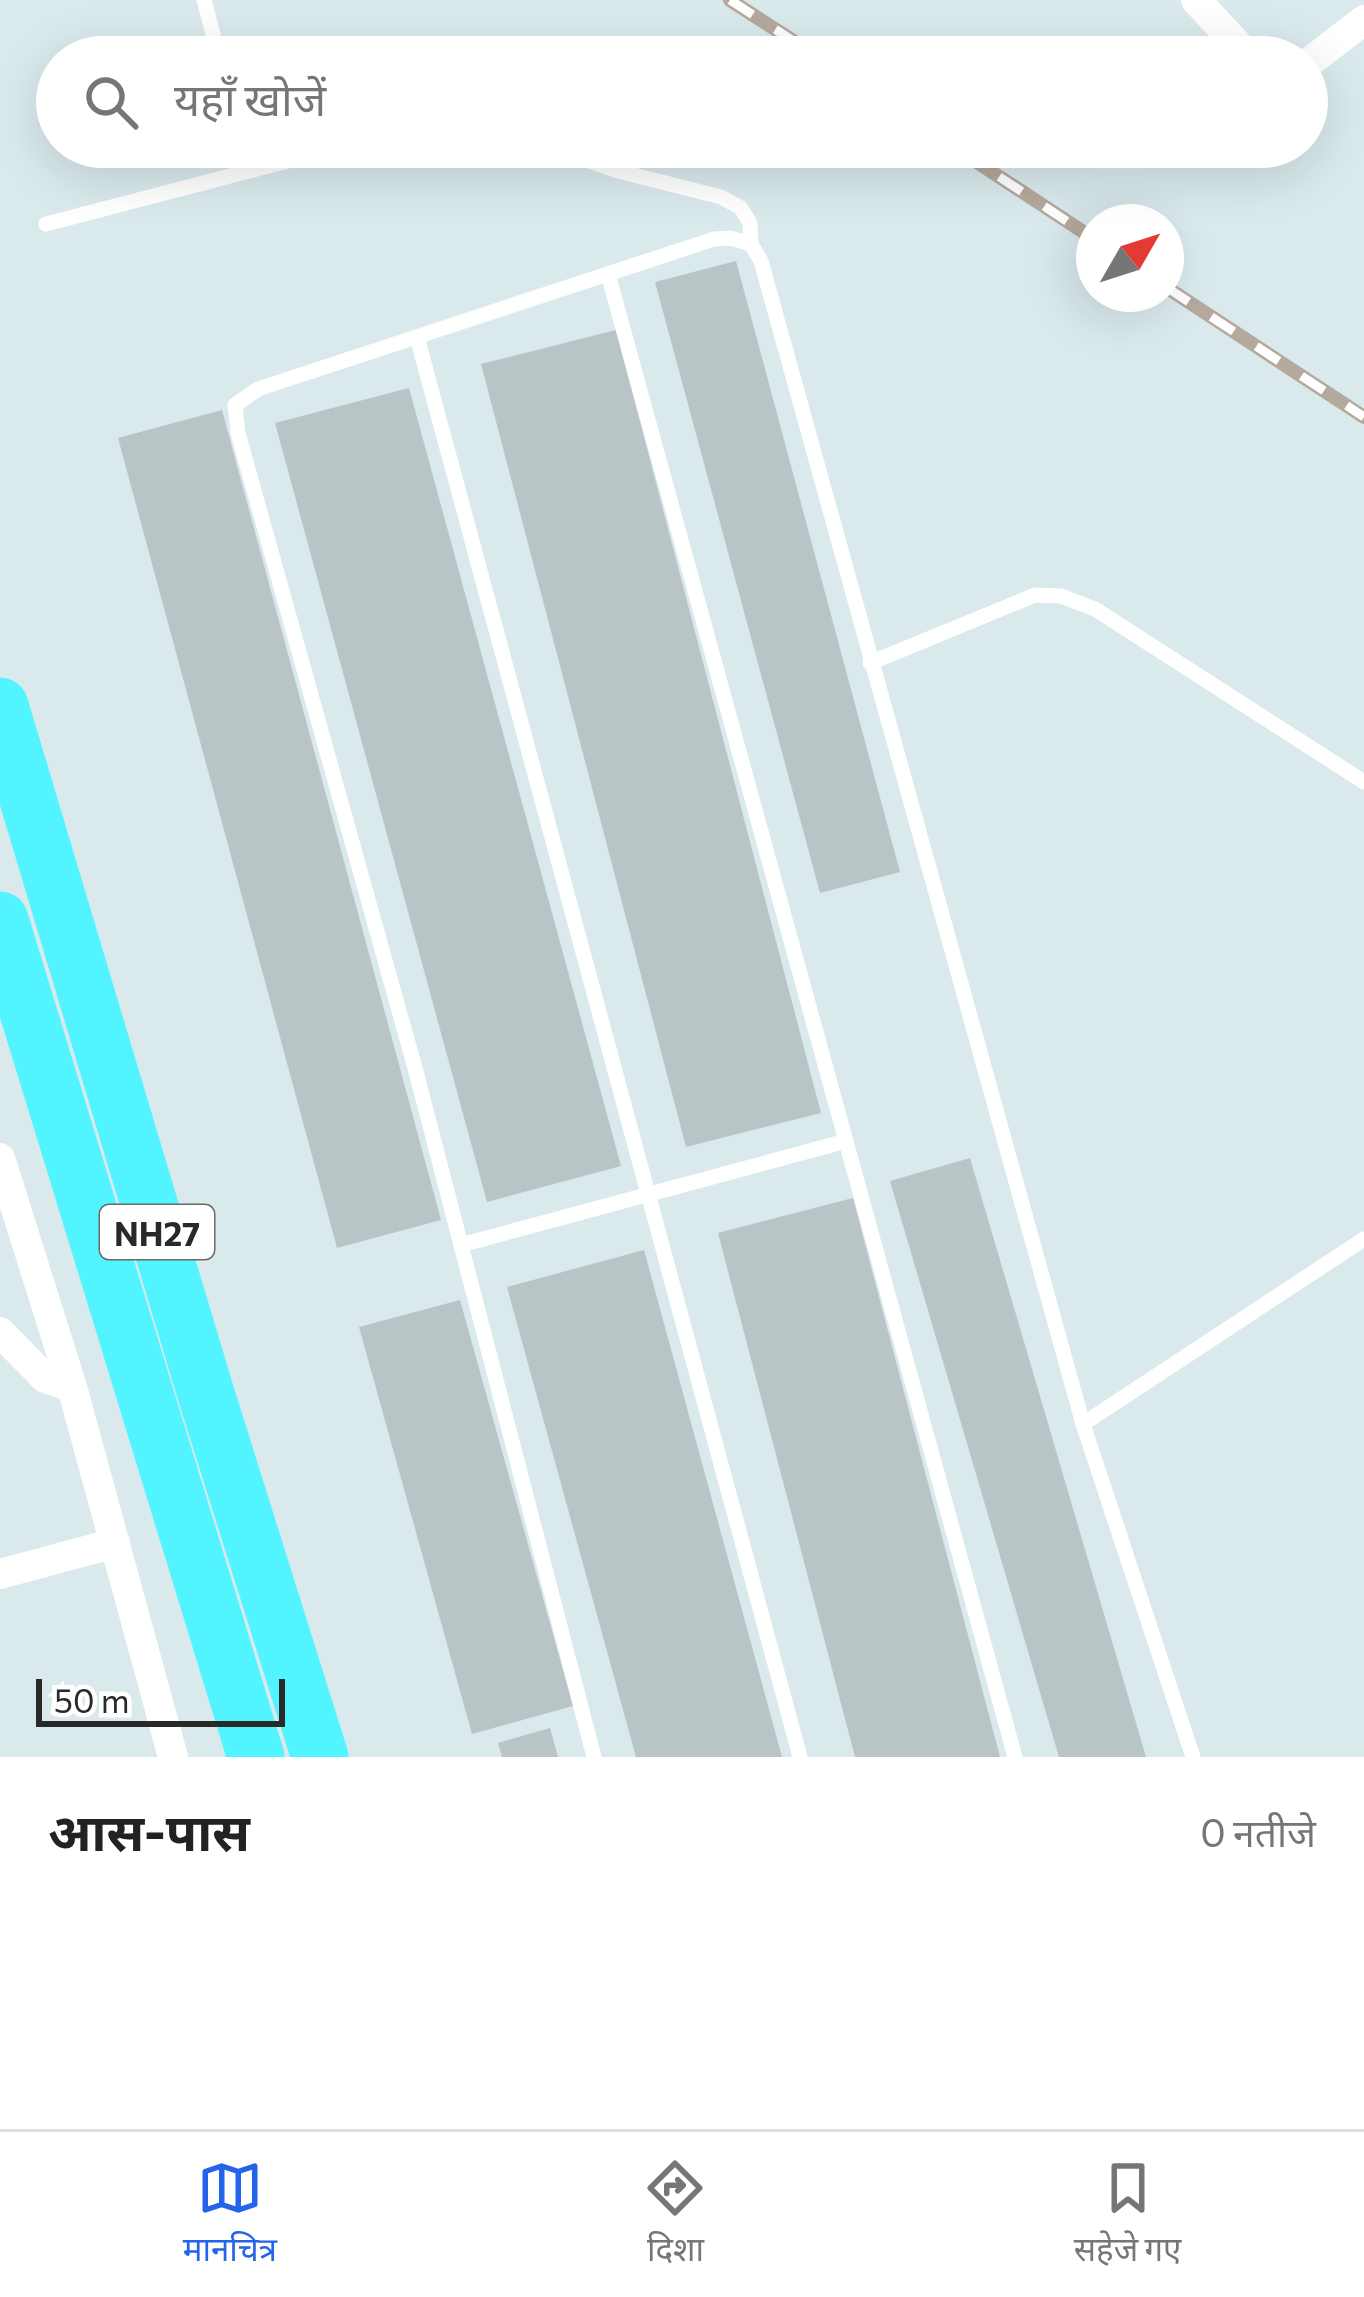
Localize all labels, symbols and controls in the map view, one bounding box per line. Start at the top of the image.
search box [36,36,1328,168]
icon: search [78,69,144,135]
text: यहाँ खोजें [174,70,326,125]
north arrow [1076,204,1184,312]
road number: NH27 [100,1205,214,1259]
scale bar [36,1673,285,1726]
text: 50 m [54,1679,130,1720]
text: आस-पास [48,1799,250,1862]
text: 0 नतीजे [1200,1807,1316,1855]
tab: मानचित्र [183,2155,277,2274]
tab: दिशा [642,2155,708,2274]
tab: सहेजे गए [1074,2155,1181,2274]

